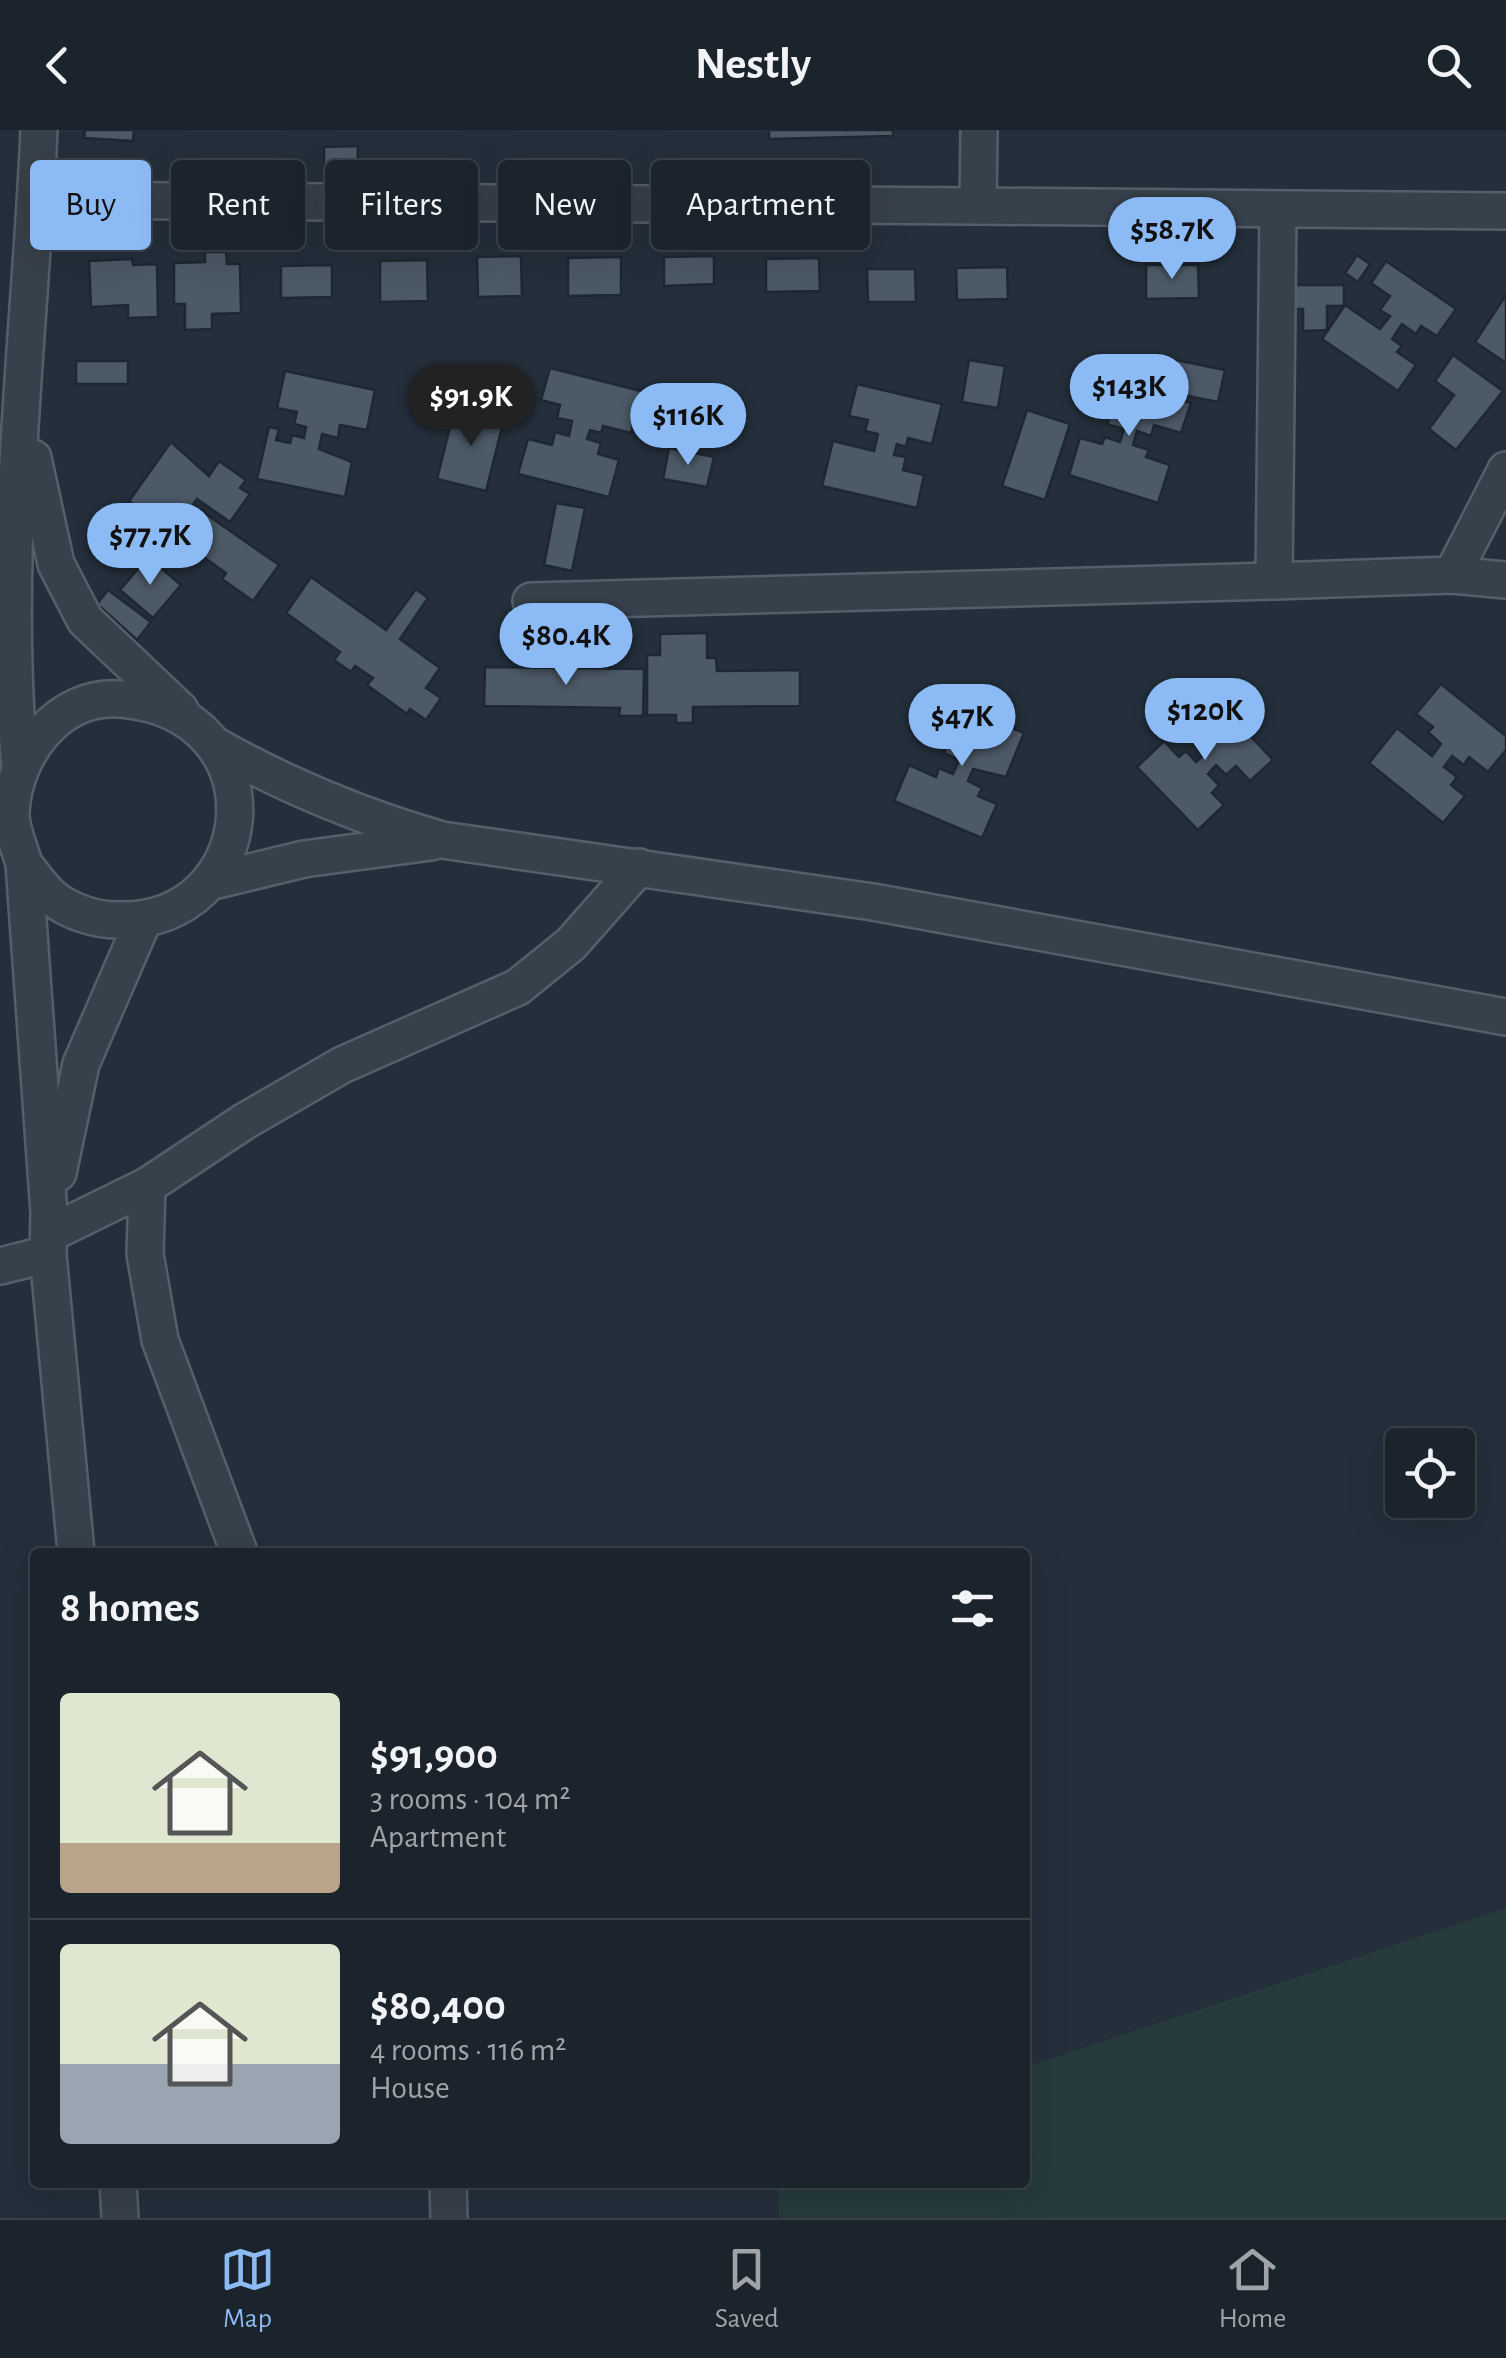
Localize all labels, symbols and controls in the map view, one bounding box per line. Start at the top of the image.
icon: back [30,38,85,93]
icon: search [1421,38,1476,93]
text: Nestly [695,42,811,87]
chip: Buy [30,160,151,250]
chip: Rent [171,160,305,250]
chip: Filters [325,160,478,250]
chip: New [498,160,631,250]
chip: Apartment [651,160,870,250]
pin: $58.7K [1091,197,1253,282]
text: $58.7K [1130,213,1214,245]
pin: $143K [1059,354,1199,439]
pin: $91.9K [390,364,552,449]
text: $143K [1092,370,1166,402]
text: $91.9K [430,380,512,412]
pin: $116K [618,383,758,468]
text: $116K [652,399,724,431]
pin: $77.7K [69,503,231,588]
text: $77.7K [109,519,191,551]
pin: $80.4K [485,603,647,688]
text: $80.4K [522,619,610,651]
pin: $120K [1135,678,1275,763]
pin: $47K [903,684,1021,769]
text: $120K [1167,694,1243,726]
text: $47K [930,700,994,732]
map controls [1385,1428,1475,1518]
button: locate [1385,1428,1475,1518]
icon: filters [945,1581,1000,1636]
text: 8 homes [60,1587,200,1629]
icon: home [140,1733,260,1853]
text: $91,900 [370,1734,498,1776]
text: 3 rooms · 104 m² [370,1783,571,1815]
text: Apartment [370,1821,506,1853]
icon: home [140,1984,260,2104]
text: $80,400 [370,1985,506,2027]
text: 4 rooms · 116 m² [370,2034,567,2066]
text: House [370,2072,450,2104]
tab: Map [220,2242,275,2336]
tab: Saved [715,2242,779,2336]
tab: Home [1219,2242,1286,2336]

